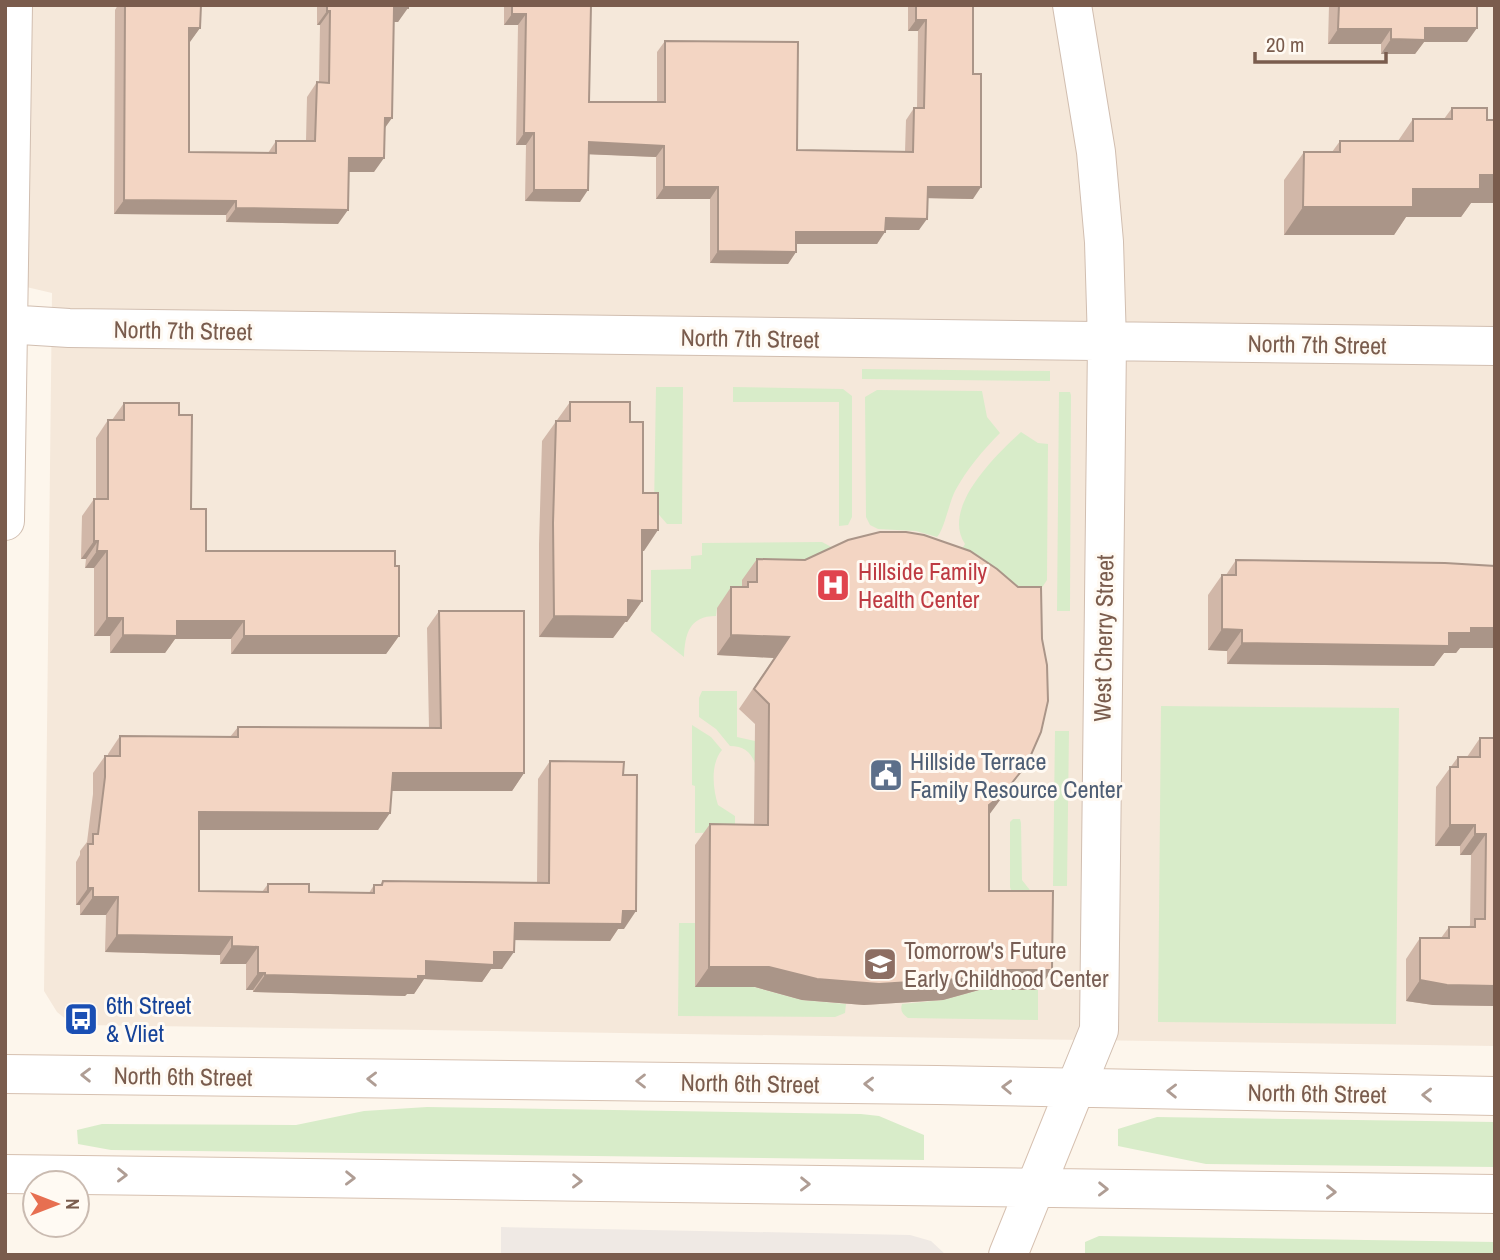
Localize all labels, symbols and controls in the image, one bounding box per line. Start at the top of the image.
scale bar [1255,21,1386,65]
text: 20 m [1266,30,1304,59]
street label: North 7th Street [113,313,253,347]
street label: North 7th Street [680,321,820,355]
street label: North 7th Street [1247,327,1387,361]
street label: West Cherry Street [1086,554,1120,722]
place label: Hillside Family Health Center [858,555,987,615]
hospital icon: Hillside Family Health Center [814,566,852,604]
place label: Hillside Terrace Family Resource Center [910,745,1123,805]
public building icon: Hillside Terrace Family Resource Center [867,756,905,794]
place label: Tomorrow's Future Early Childhood Center [904,934,1109,994]
school or university icon: Tomorrow's Future Early Childhood Center [861,945,899,983]
place label: 6th Street & Vliet [106,989,192,1049]
bus stop icon: 6th Street & Vliet [62,1000,100,1038]
street label: North 6th Street [113,1059,253,1093]
street label: North 6th Street [680,1066,820,1100]
one-way arrow [80,1067,91,1083]
one-way arrow [366,1071,376,1087]
one-way arrow [635,1074,646,1089]
one-way arrow [863,1076,873,1092]
street label: North 6th Street [1247,1076,1387,1110]
one-way arrow [1001,1079,1012,1095]
one-way arrow [1166,1083,1176,1099]
one-way arrow [1421,1087,1431,1103]
one-way arrow [117,1168,128,1183]
north arrow [21,1169,91,1239]
one-way arrow [345,1171,356,1186]
one-way arrow [572,1174,583,1189]
one-way arrow [800,1177,811,1192]
one-way arrow [1098,1181,1109,1197]
one-way arrow [1326,1184,1336,1200]
text: N [60,1198,86,1210]

